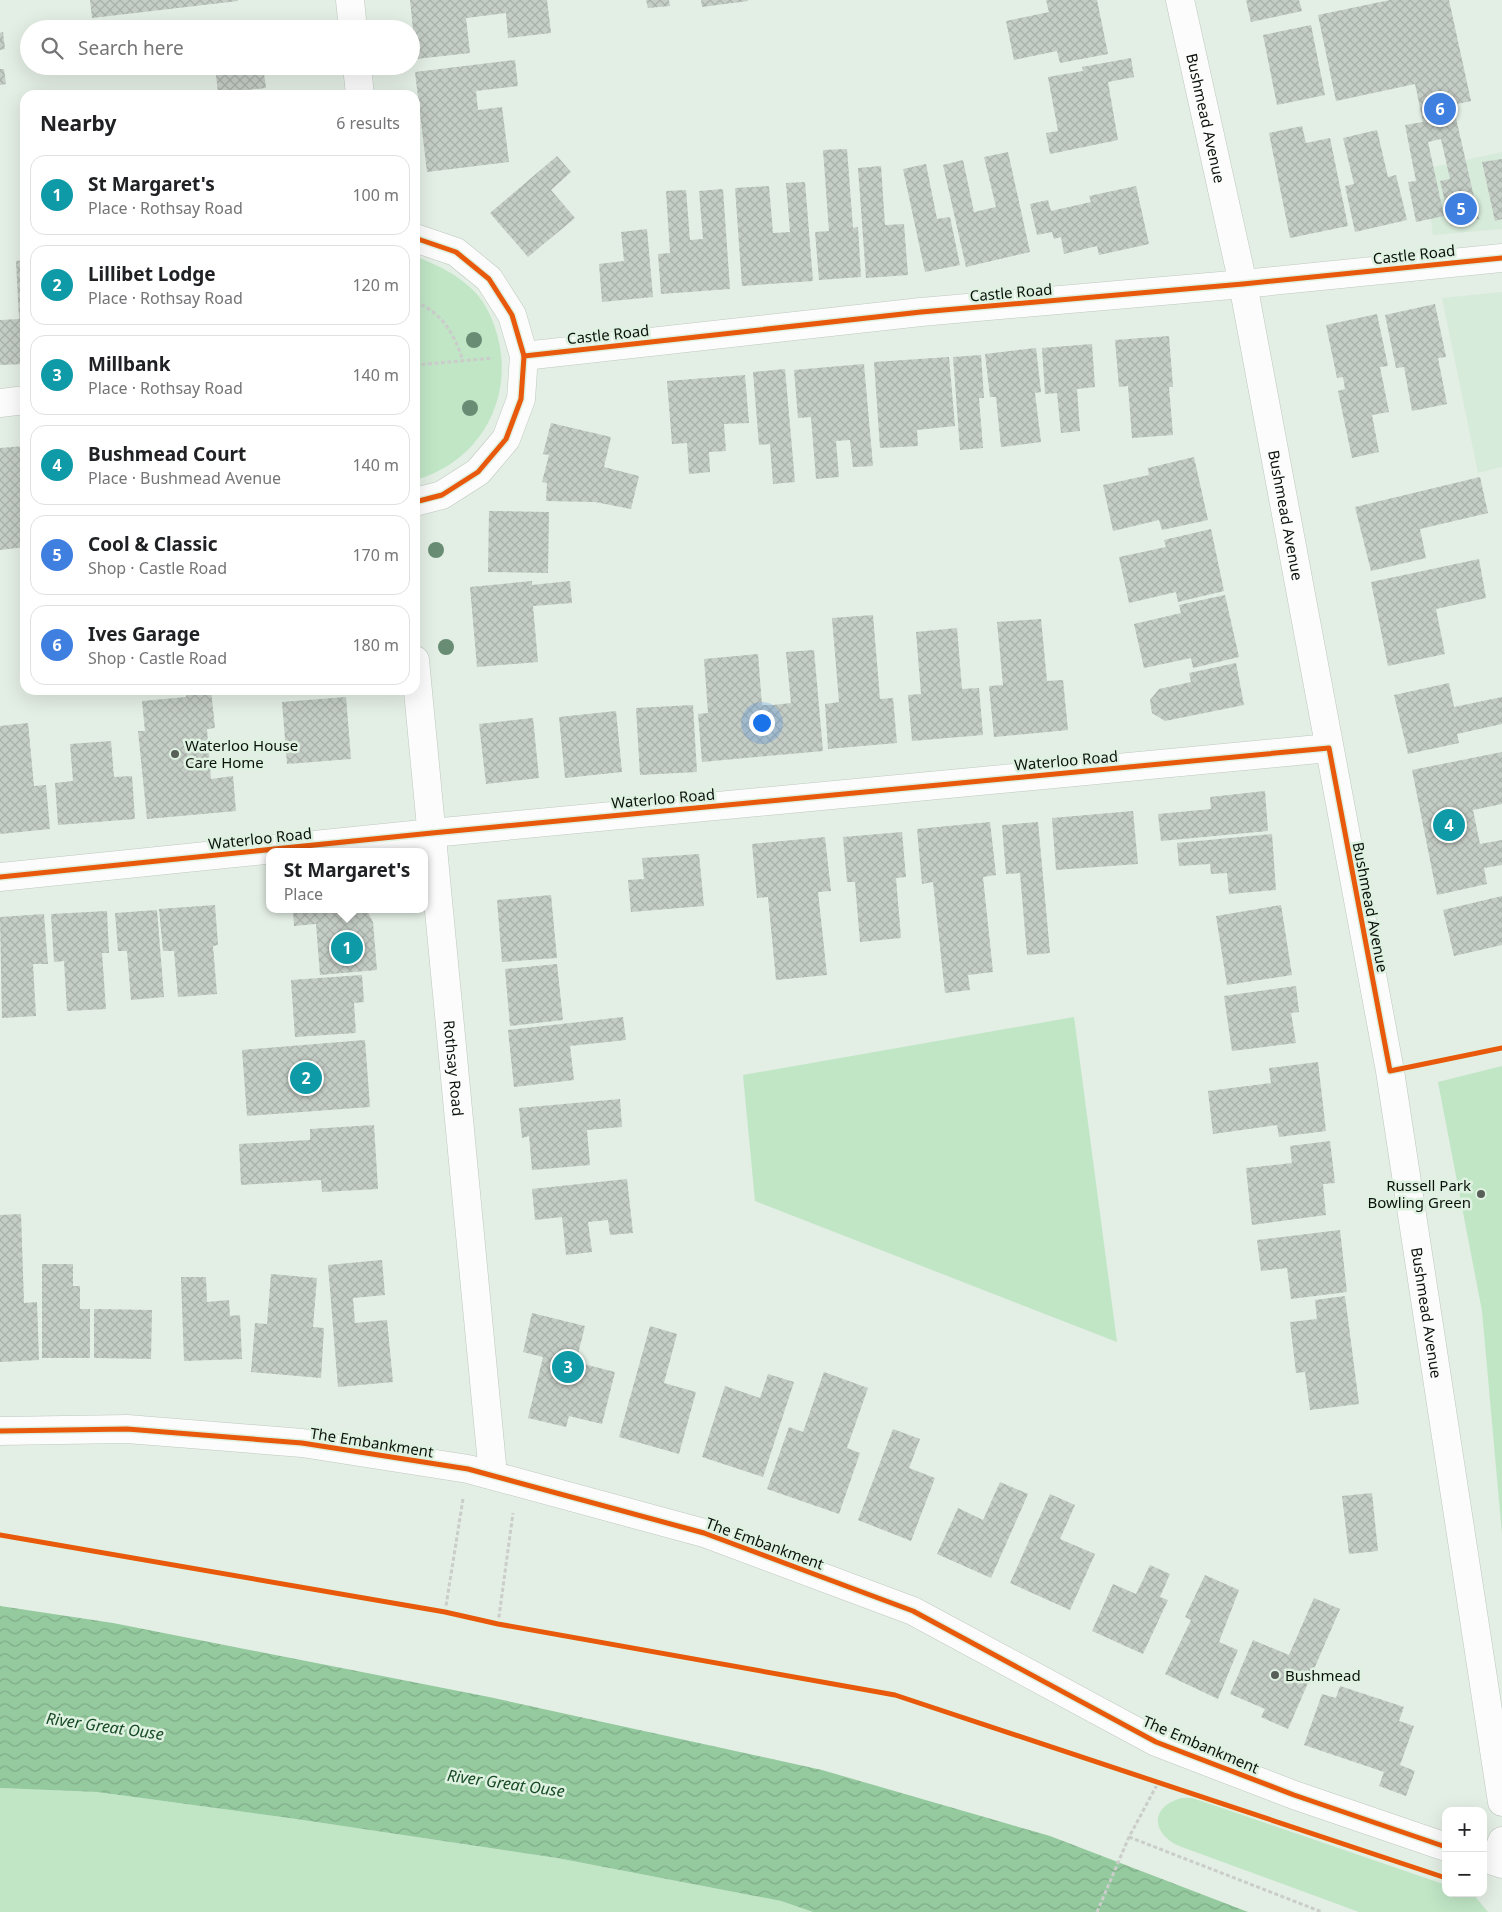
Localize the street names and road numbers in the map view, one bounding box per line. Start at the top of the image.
street label: Bushmead Avenue [1182,51,1230,185]
street label: Castle Road [1372,240,1456,268]
street label: Castle Road [969,278,1053,306]
street label: Castle Road [566,320,650,348]
street label: Bushmead Avenue [1264,448,1308,582]
street label: Waterloo Road [1013,746,1119,774]
street label: Waterloo Road [610,784,716,812]
street label: Waterloo Road [207,823,313,853]
street label: Bushmead Avenue [1349,840,1393,974]
street label: Rothsay Road [440,1019,469,1117]
street label: Bushmead Avenue [1407,1246,1447,1380]
street label: The Embankment [309,1422,436,1462]
street label: The Embankment [703,1512,827,1574]
street label: The Embankment [1140,1710,1263,1778]

